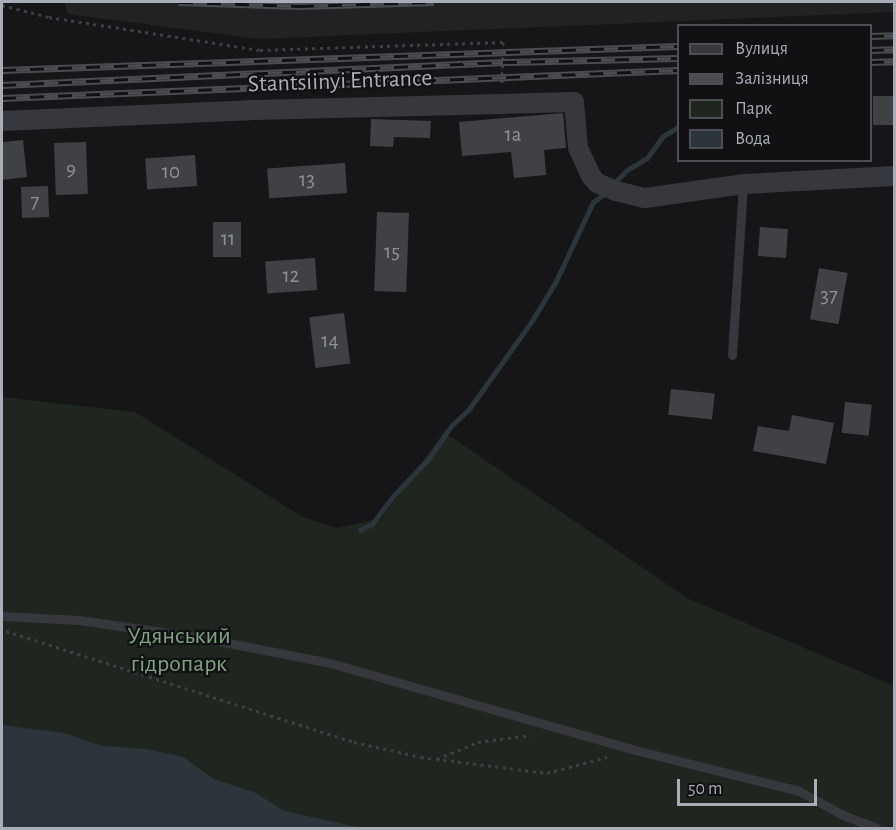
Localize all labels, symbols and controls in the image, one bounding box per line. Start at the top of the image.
legend [677,24,872,162]
text: Вулиця [735,40,788,58]
street label: Stantsiinyi Entrance [247,64,433,100]
text: Залізниця [735,70,809,88]
text: Парк [735,100,772,118]
house number: 1а [505,122,521,148]
text: Вода [735,130,771,148]
house number: 9 [66,156,76,182]
house number: 10 [162,159,180,185]
house number: 13 [299,167,315,193]
house number: 7 [31,189,39,215]
house number: 11 [221,226,235,252]
house number: 15 [384,239,400,265]
house number: 12 [283,263,299,289]
house number: 37 [820,283,838,309]
house number: 14 [321,328,339,354]
park label: Удянський гідропарк [127,623,231,679]
scale bar [680,767,820,805]
text: 50 m [688,780,722,798]

